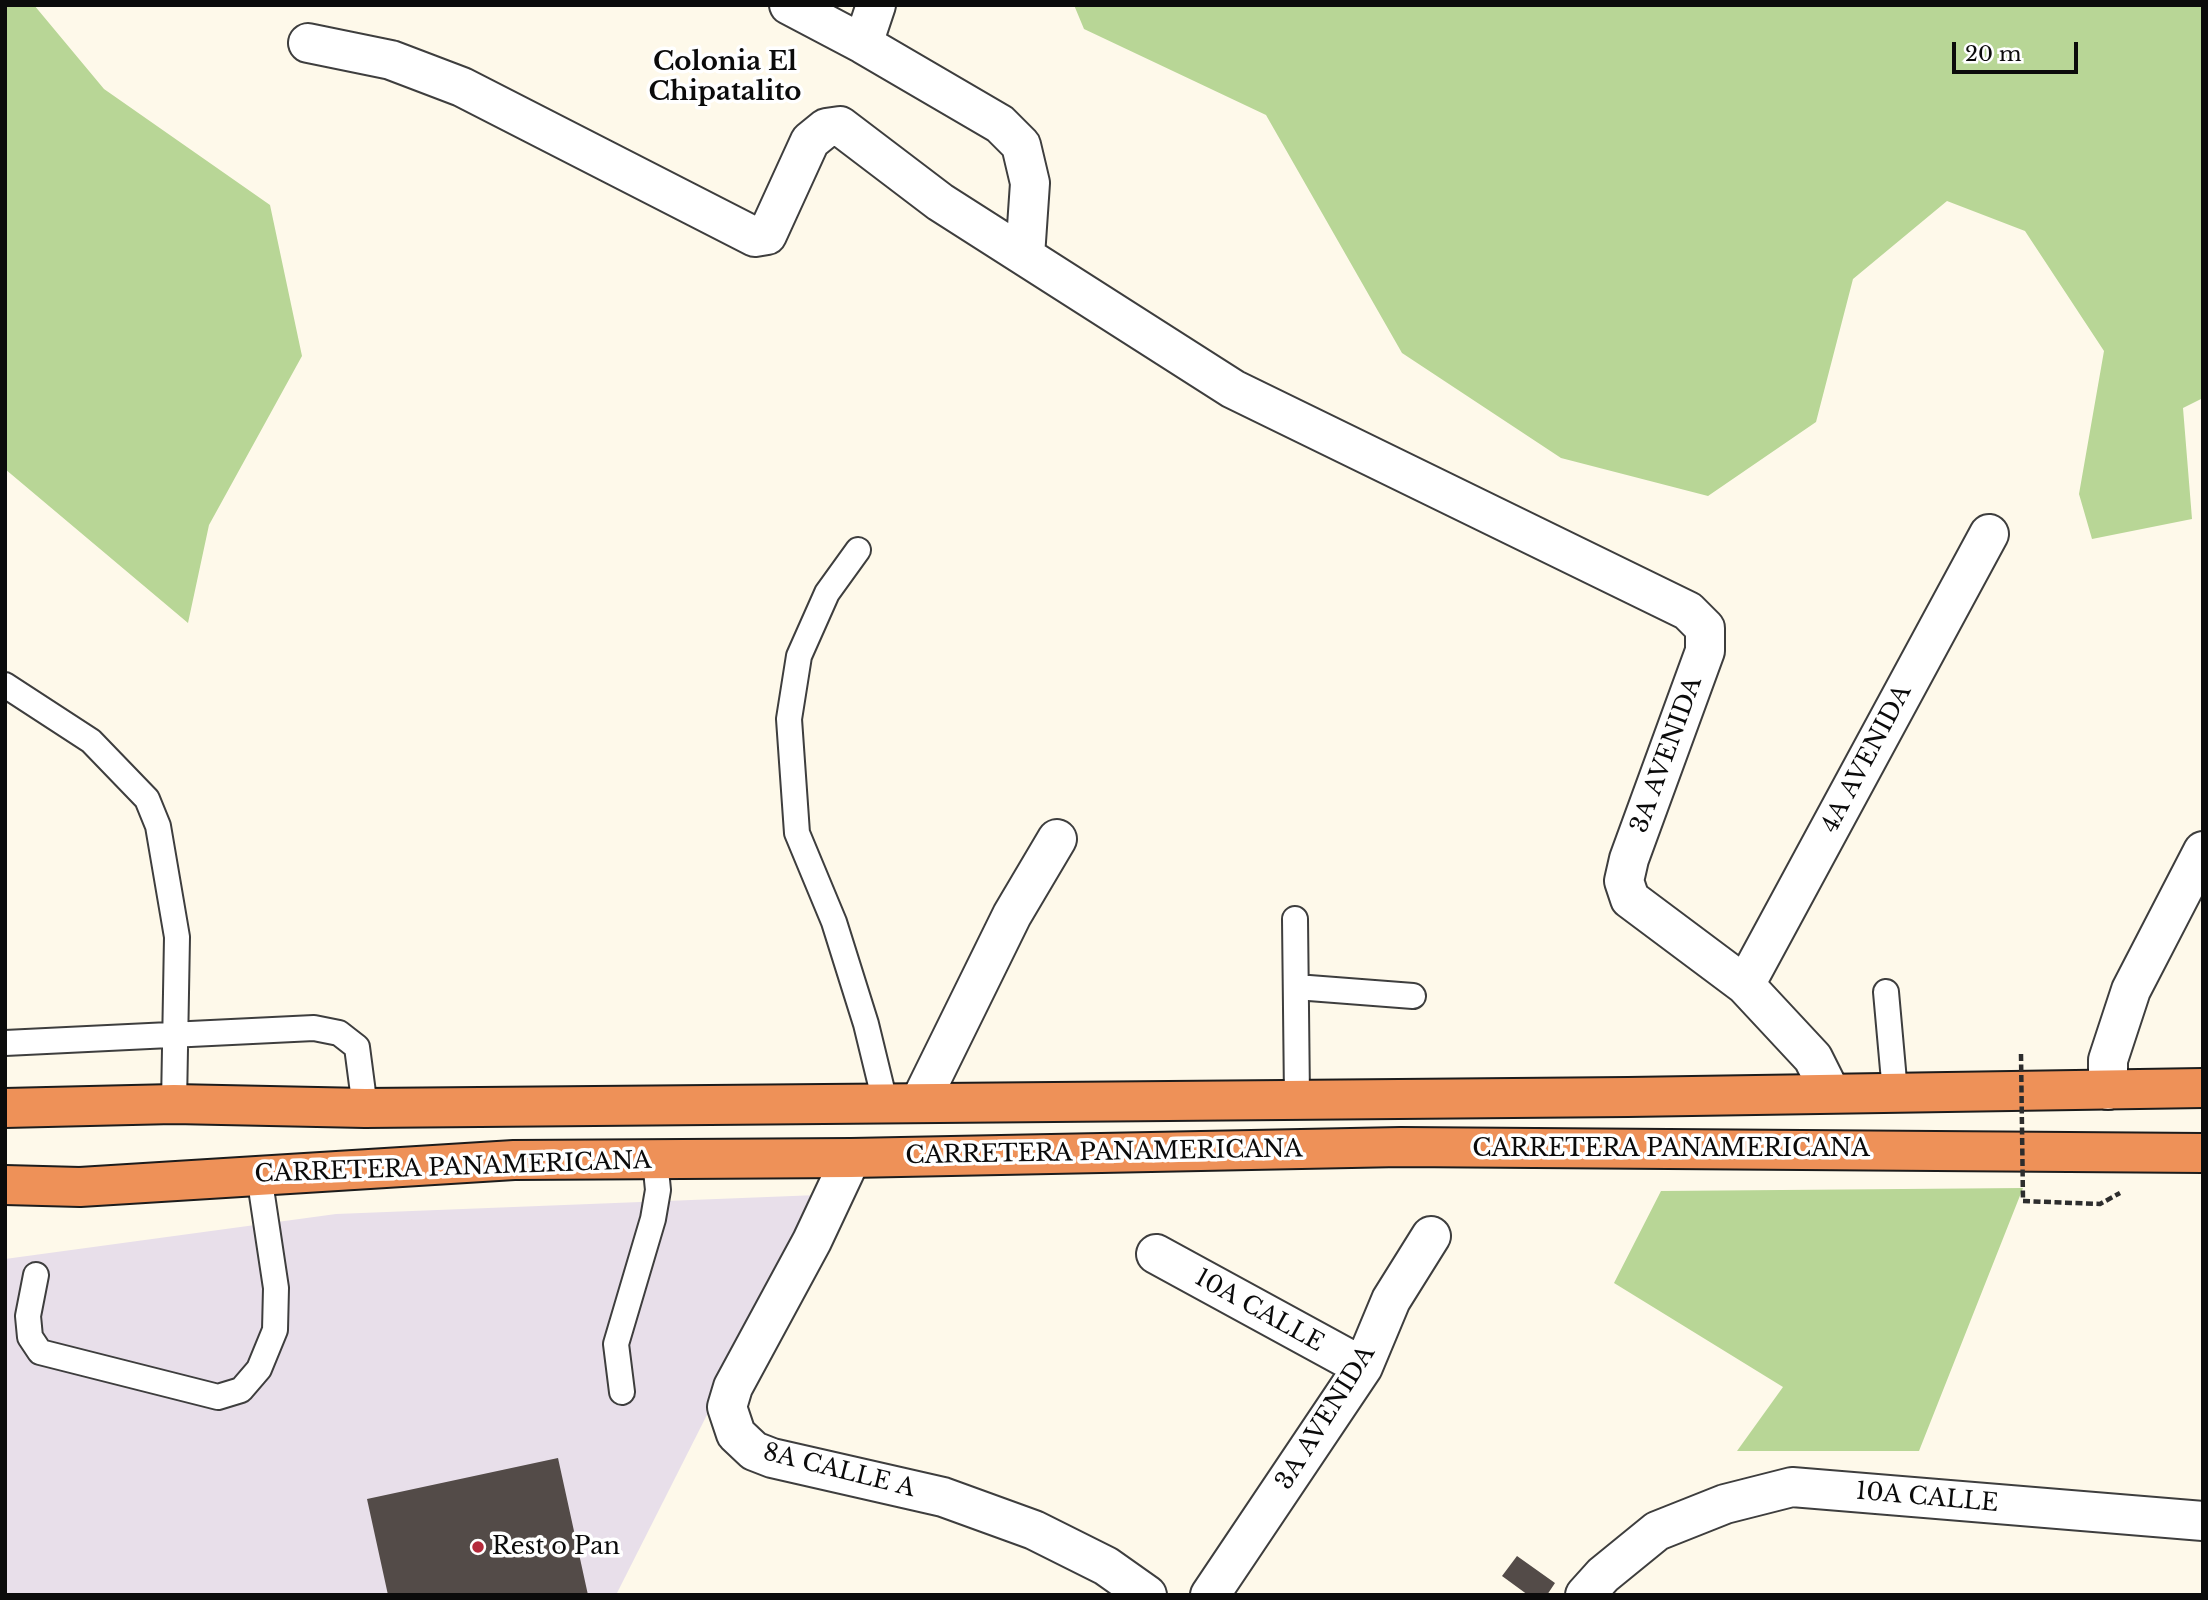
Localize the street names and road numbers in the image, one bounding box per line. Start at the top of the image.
street label: 3A AVENIDA [1625,673,1709,837]
street label: 4A AVENIDA [1816,680,1918,838]
street label: CARRETERA PANAMERICANA [905,1135,1303,1171]
street label: CARRETERA PANAMERICANA [1472,1135,1870,1163]
street label: CARRETERA PANAMERICANA [254,1147,652,1189]
street label: 10A CALLE [1190,1264,1328,1358]
street label: 3A AVENIDA [1270,1341,1382,1495]
street label: 8A CALLE A [760,1438,918,1504]
street label: 10A CALLE [1855,1477,1999,1519]

